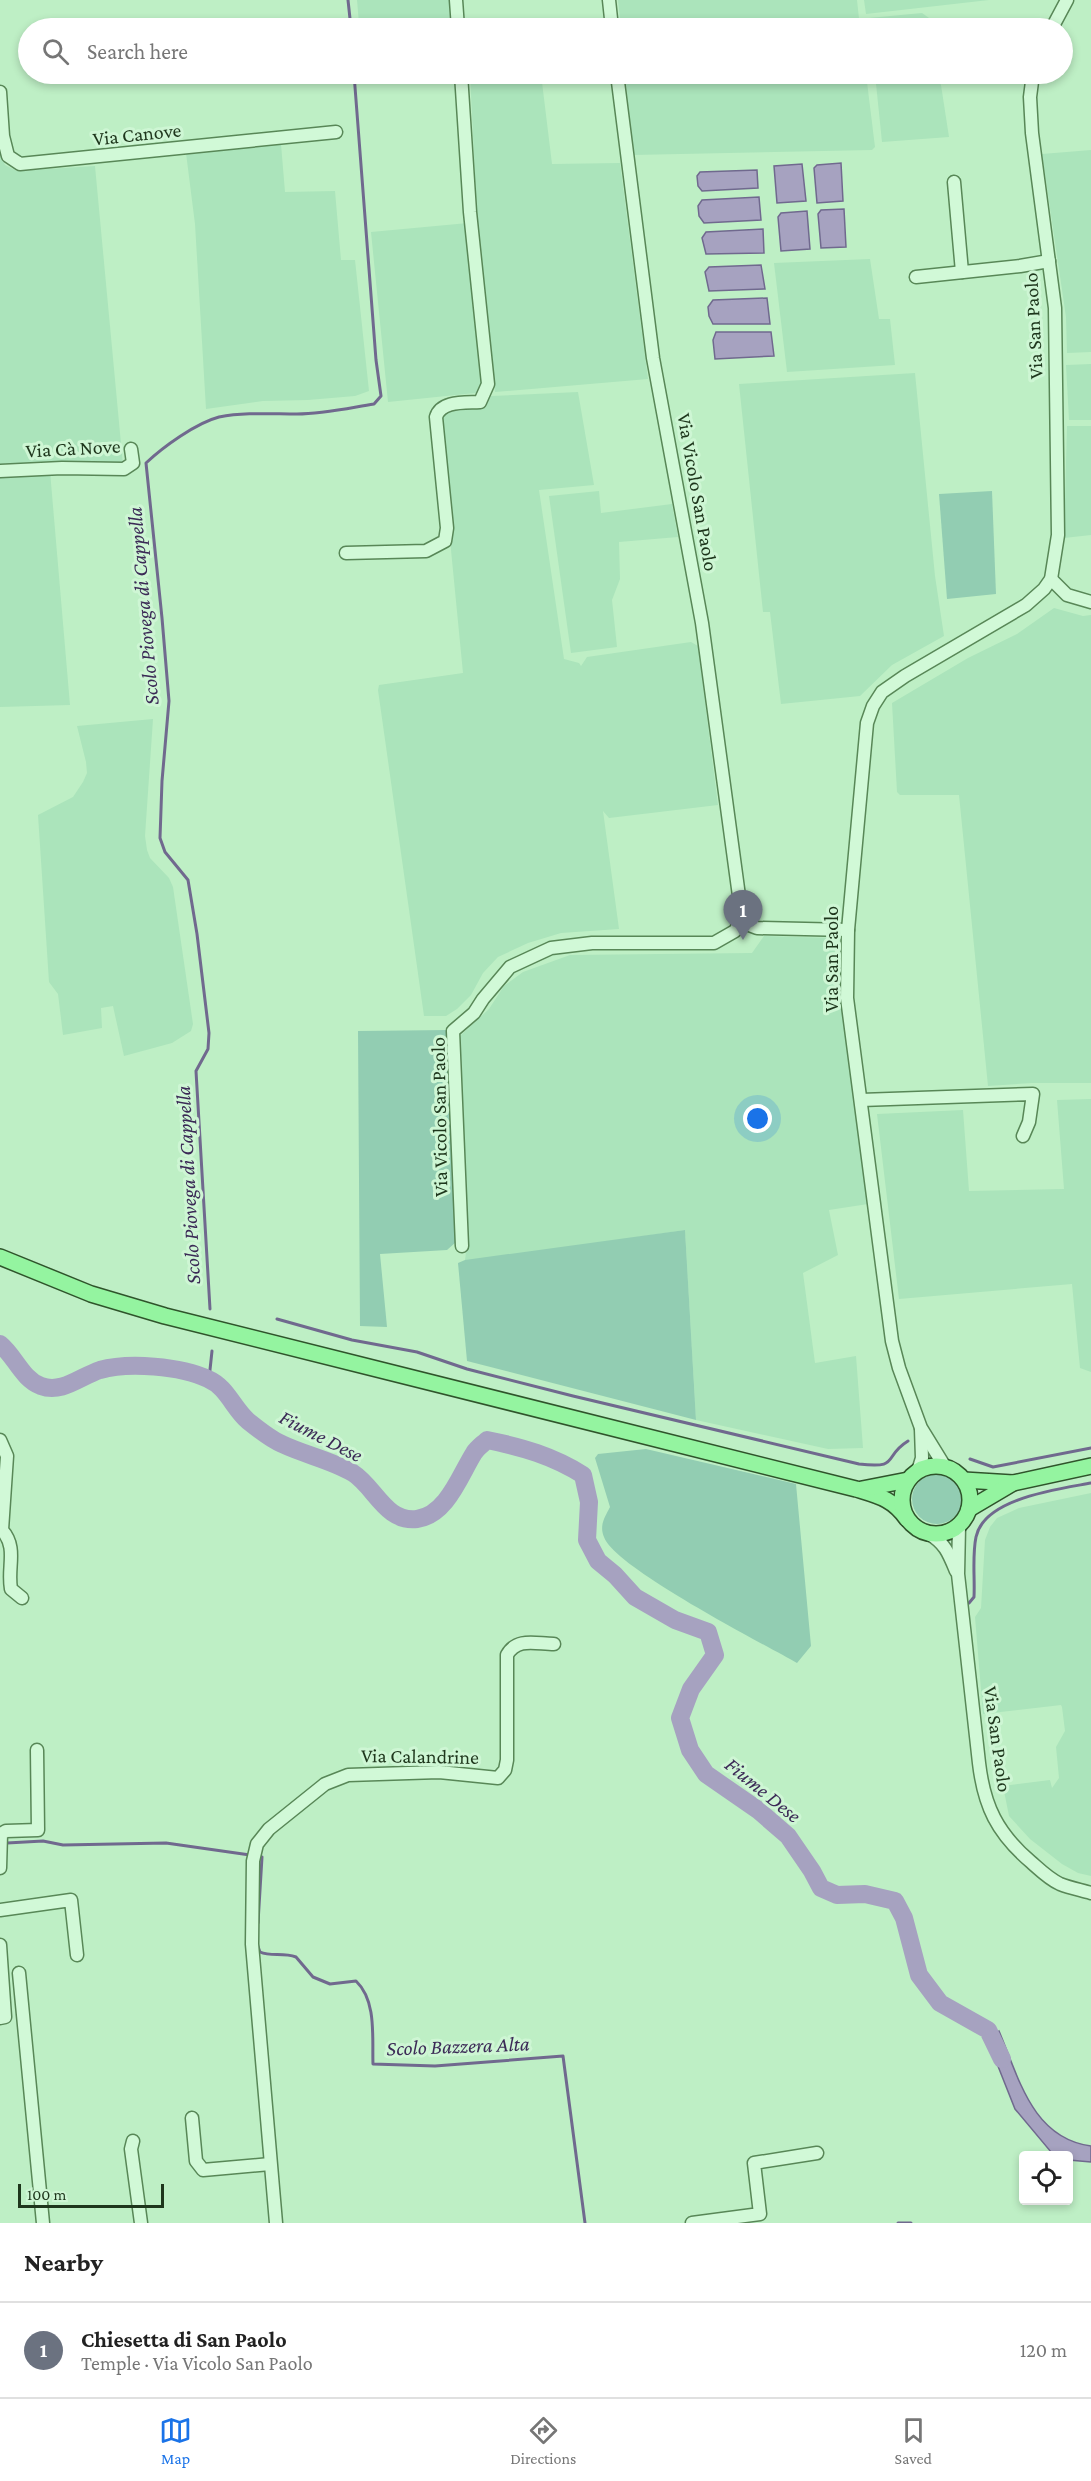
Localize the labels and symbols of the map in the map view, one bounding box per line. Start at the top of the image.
street label: Via Canove [92,118,182,150]
street label: Via San Paolo [1019,272,1047,380]
street label: Via Vicolo San Paolo [673,411,723,573]
street label: Via Cà Nove [25,435,121,461]
water label: Scolo Piovega di Cappella [122,506,164,706]
pin: 1 [724,890,762,940]
street label: Via San Paolo [820,906,842,1012]
street label: Via Vicolo San Paolo [427,1037,451,1197]
water label: Scolo Piovega di Cappella [171,1085,205,1285]
your location [743,1104,772,1133]
water label: Fiume Dese [275,1405,367,1467]
street label: Via San Paolo [980,1685,1016,1793]
street label: Via Calandrine [361,1744,479,1768]
water label: Fiume Dese [720,1752,806,1828]
water label: Scolo Bazzera Alta [386,2032,530,2060]
scale bar [18,2181,164,2208]

